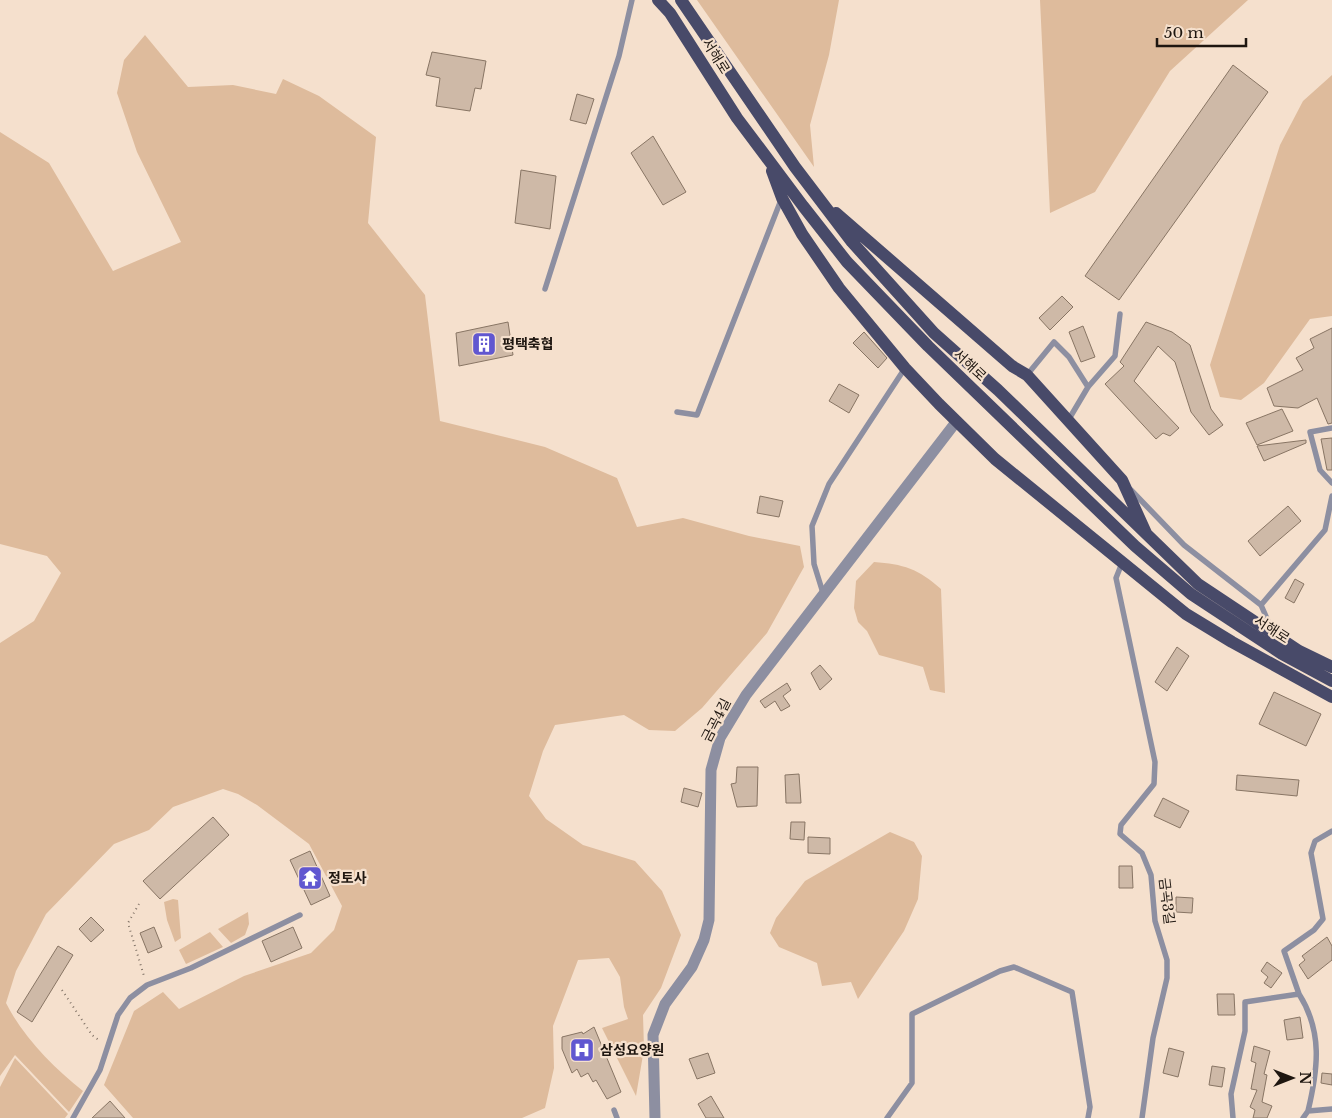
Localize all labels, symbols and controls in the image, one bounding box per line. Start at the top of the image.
scale bar [1157,15,1246,47]
text: 50 m [1164,23,1204,42]
street label: 서해로 [698,35,734,77]
building icon: 평택축협 [471,331,497,357]
place label: 평택축협 [502,335,554,353]
street label: 서해로 [950,345,990,385]
street label: 서해로 [1251,611,1293,647]
street label: 금곡4길 [697,695,735,745]
temple icon: 정토사 [297,865,323,891]
place label: 정토사 [328,869,367,887]
street label: 금곡3길 [1155,876,1179,926]
hospital icon: 삼성요양원 [569,1037,595,1063]
place label: 삼성요양원 [600,1041,664,1059]
north arrow [1267,1053,1317,1103]
text: N [1296,1071,1314,1085]

